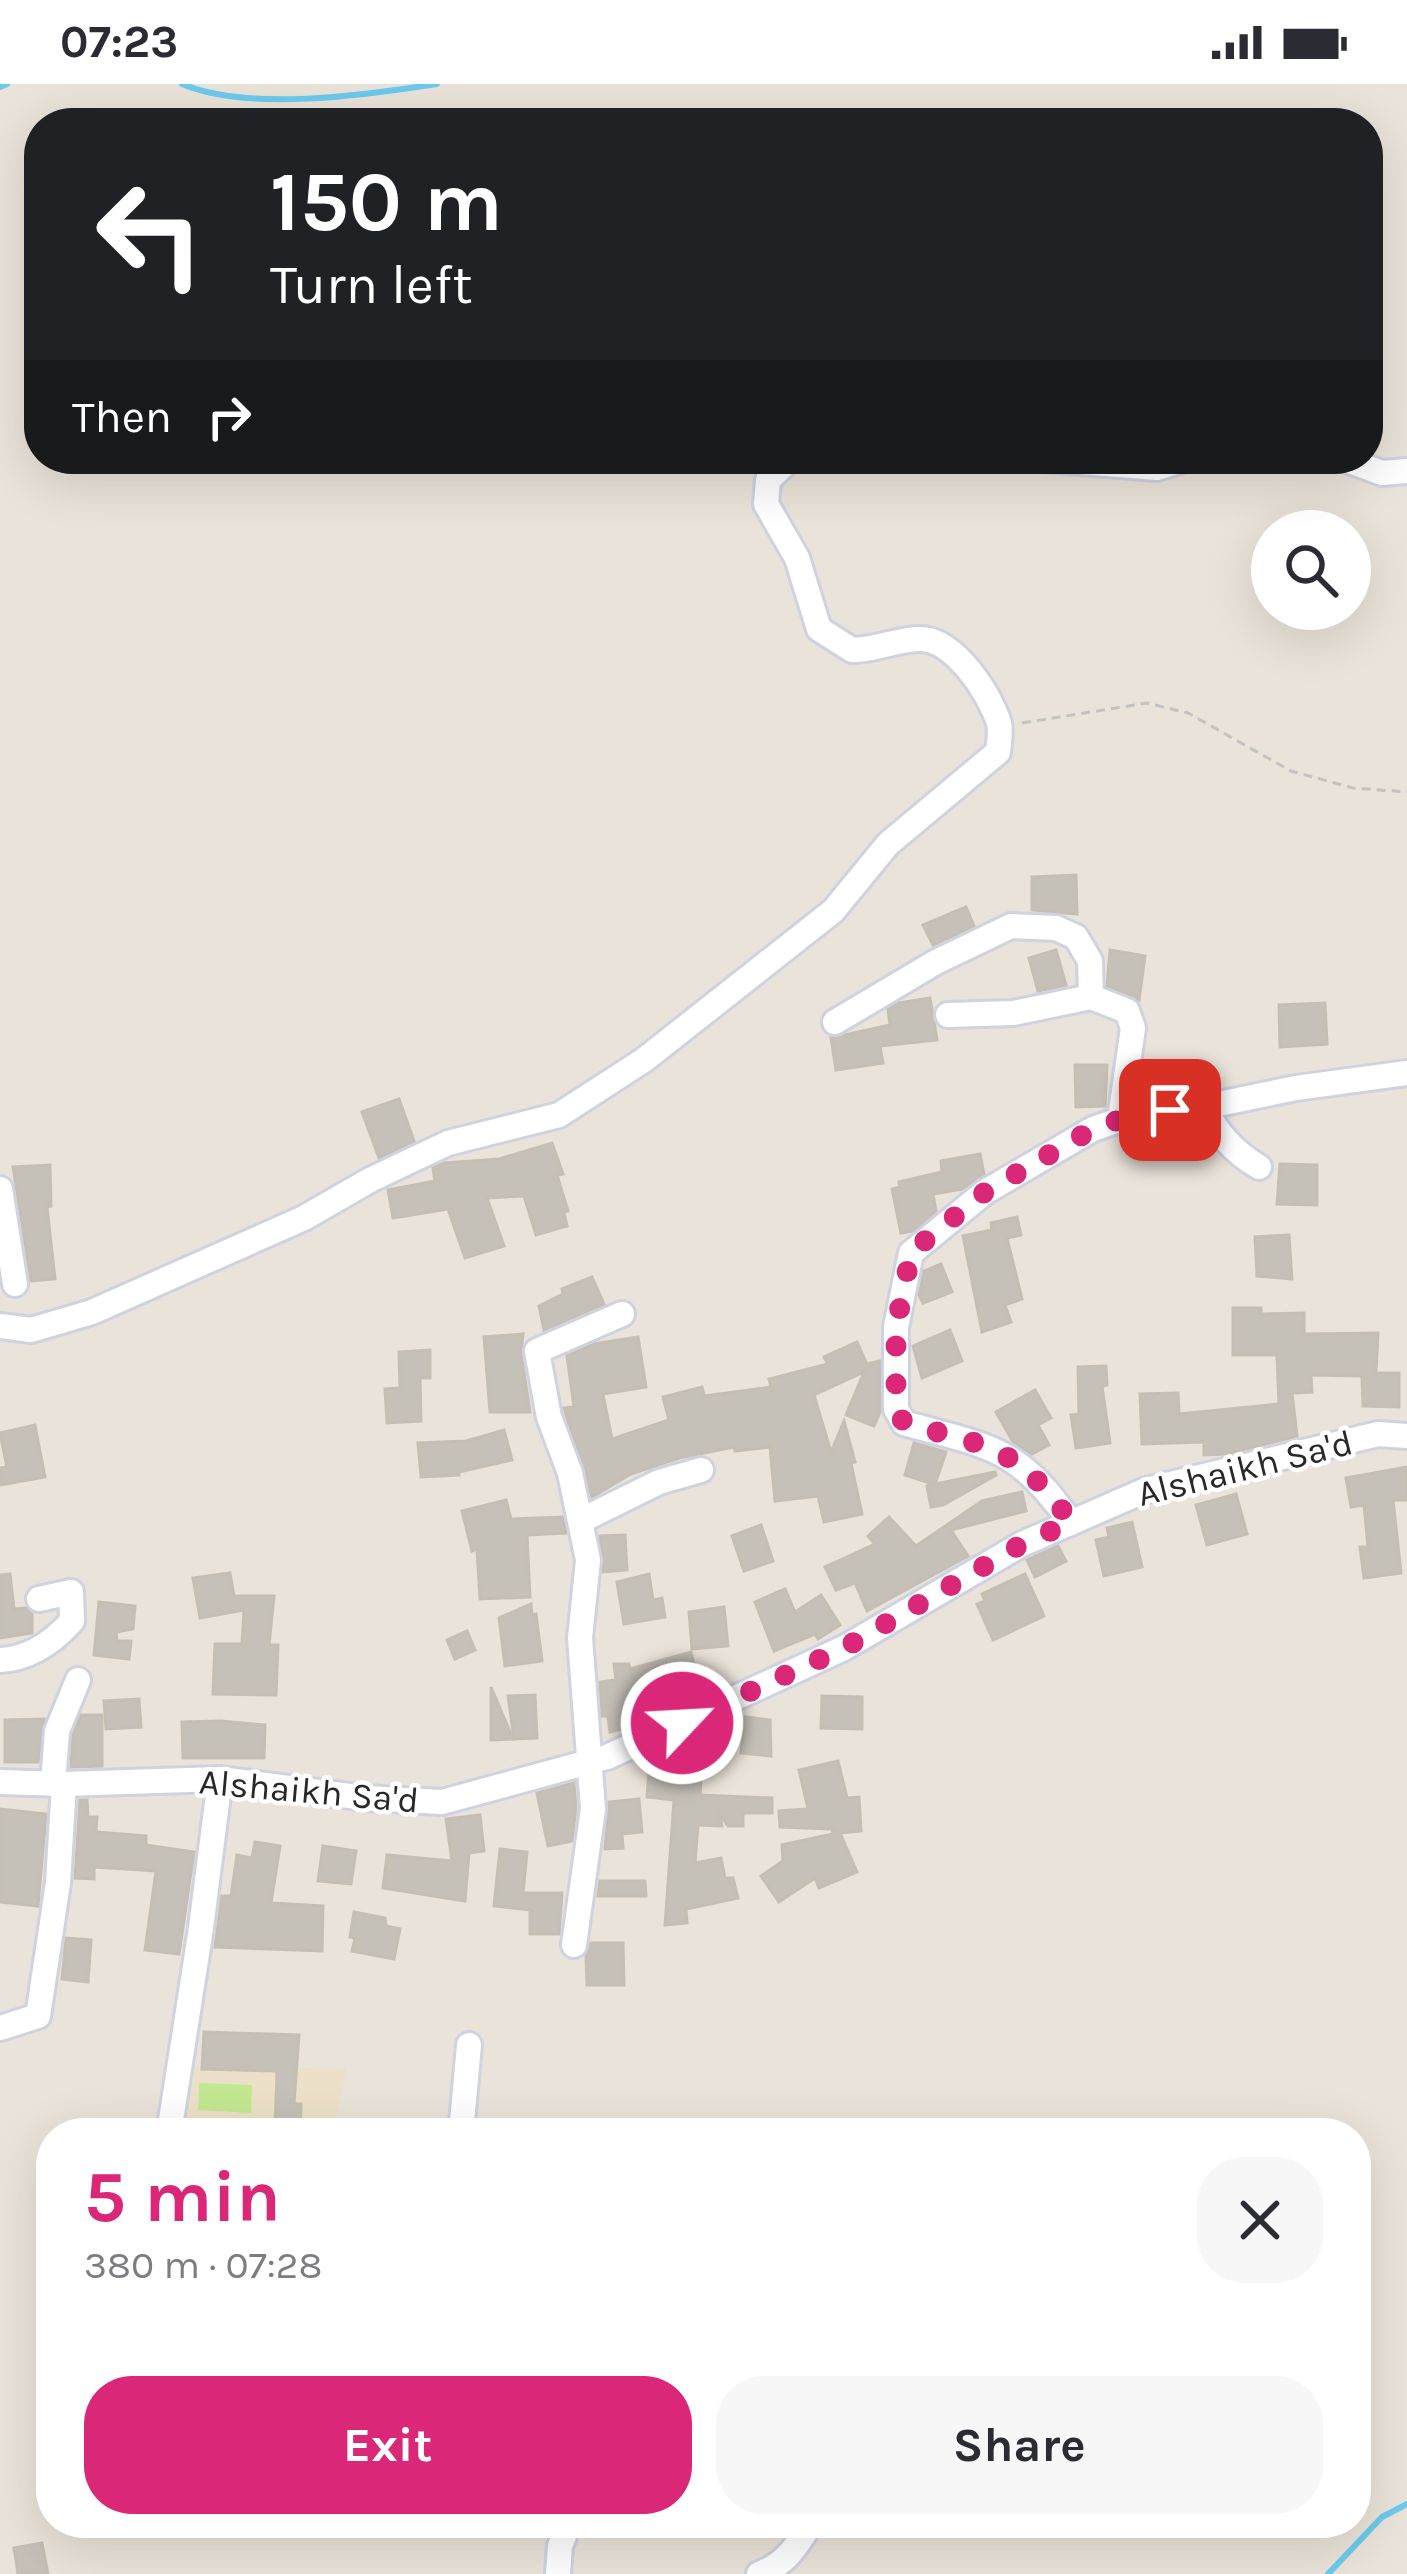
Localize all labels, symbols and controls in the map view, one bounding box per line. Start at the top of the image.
text: 07:23 [60,16,178,68]
text: 150 m [270,153,503,251]
icon: left [72,156,228,312]
text: Turn left [270,253,473,317]
icon: right [196,384,262,450]
text: Then [72,391,172,443]
map controls [1251,510,1371,630]
button: search [1251,510,1371,630]
pin [1119,1059,1221,1161]
icon: arrive [1137,1077,1203,1143]
street label: Alshaikh Sa'd [1133,1421,1357,1515]
position arrow [619,1660,745,1786]
street label: Alshaikh Sa'd [197,1760,421,1822]
text: 5 min [84,2155,281,2239]
button: close [1197,2157,1323,2283]
text: 380 m · 07:28 [84,2242,322,2288]
button: Exit [84,2376,692,2514]
button: Share [716,2376,1323,2514]

